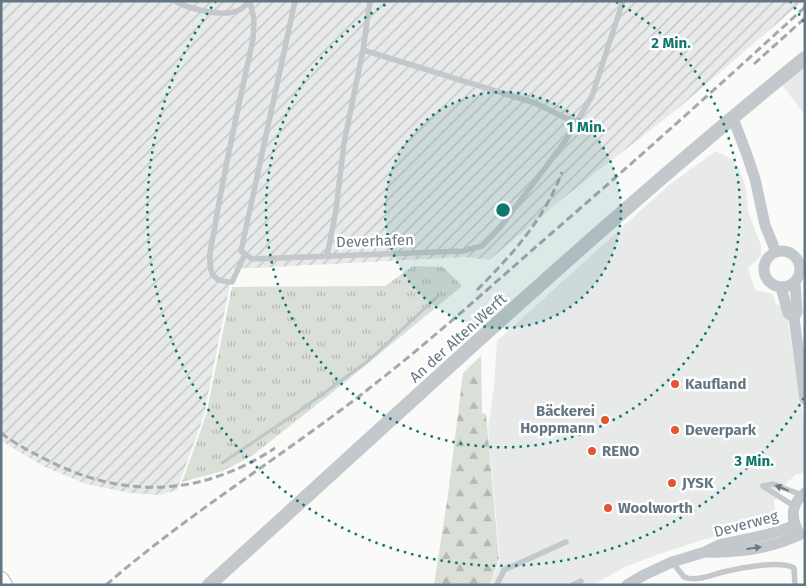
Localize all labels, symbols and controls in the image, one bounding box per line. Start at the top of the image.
text: 2 Min. [651,34,691,52]
text: 1 Min. [567,118,606,136]
centre of rings [494,201,512,219]
street label: Deverhafen [336,231,414,251]
street label: An der Alten Werft [406,289,511,386]
place label: Kaufland [685,375,746,393]
marker: Kaufland [669,378,681,390]
place label: Bäckerei Hoppmann [520,402,595,437]
marker: Bäckerei Hoppmann [599,414,611,426]
place label: Deverpark [685,421,757,439]
marker: Deverpark [669,424,681,436]
place label: RENO [602,442,639,460]
marker: RENO [586,445,598,457]
text: 3 Min. [733,452,774,470]
place label: JYSK [681,474,714,492]
marker: JYSK [666,477,678,489]
one-way arrow [775,483,790,491]
place label: Woolworth [618,499,693,517]
marker: Woolworth [602,502,614,514]
street label: Deverweg [712,507,780,541]
one-way arrow [746,544,762,552]

